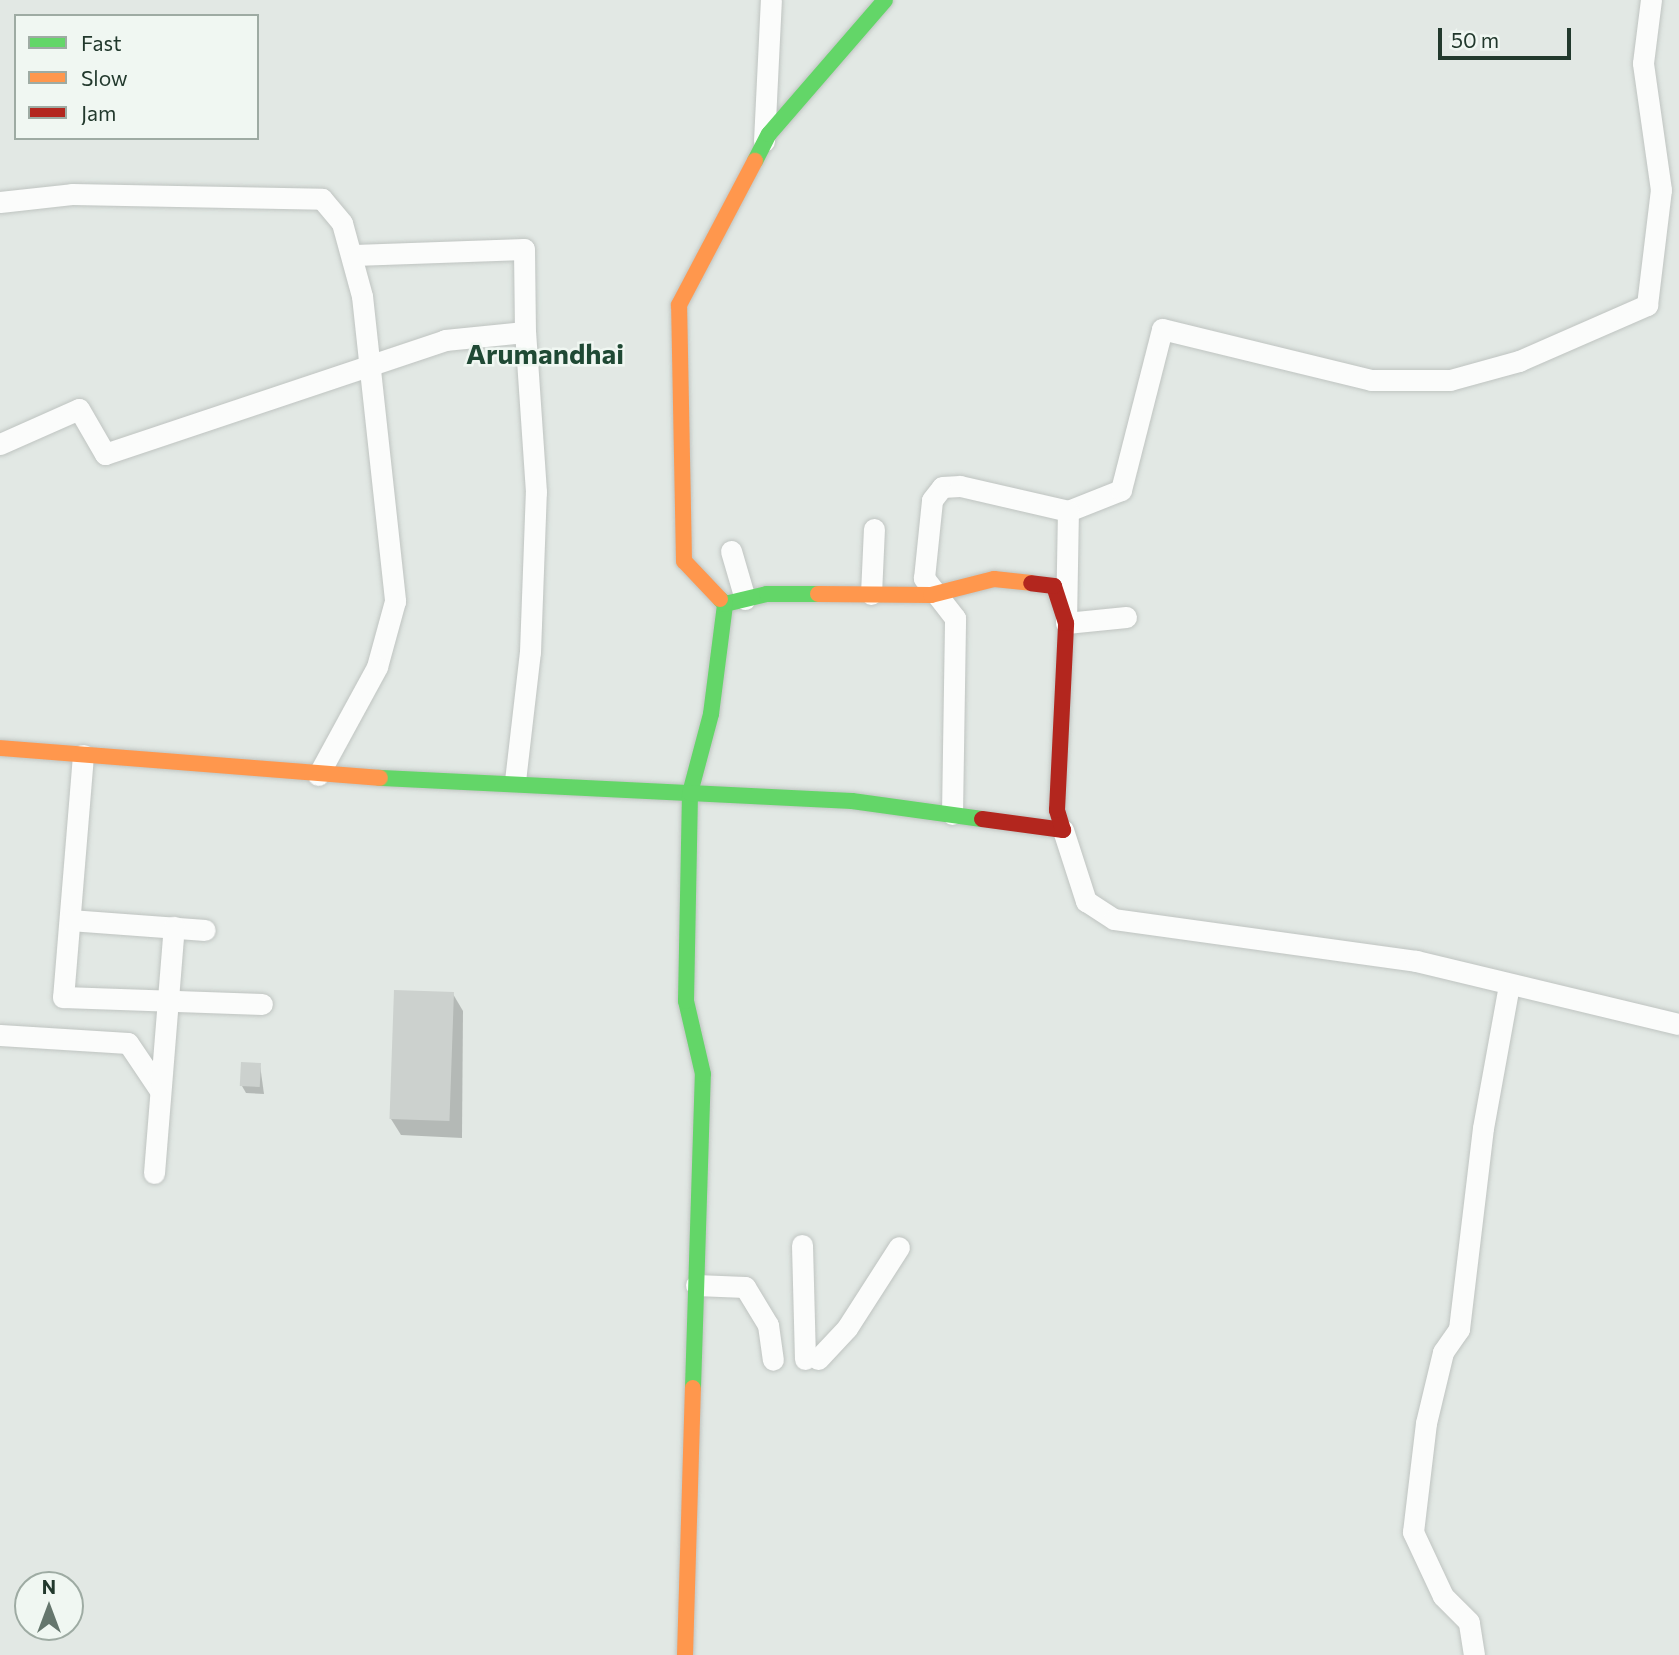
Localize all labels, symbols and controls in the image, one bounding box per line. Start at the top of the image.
legend [14,14,259,140]
scale bar [1441,14,1574,58]
text: 50 m [1451,27,1499,52]
text: Fast [81,30,122,55]
text: Slow [81,65,128,90]
text: Jam [81,100,116,125]
district label: Arumandhai [466,336,624,370]
north arrow [14,1571,84,1641]
text: N [42,1575,56,1598]

